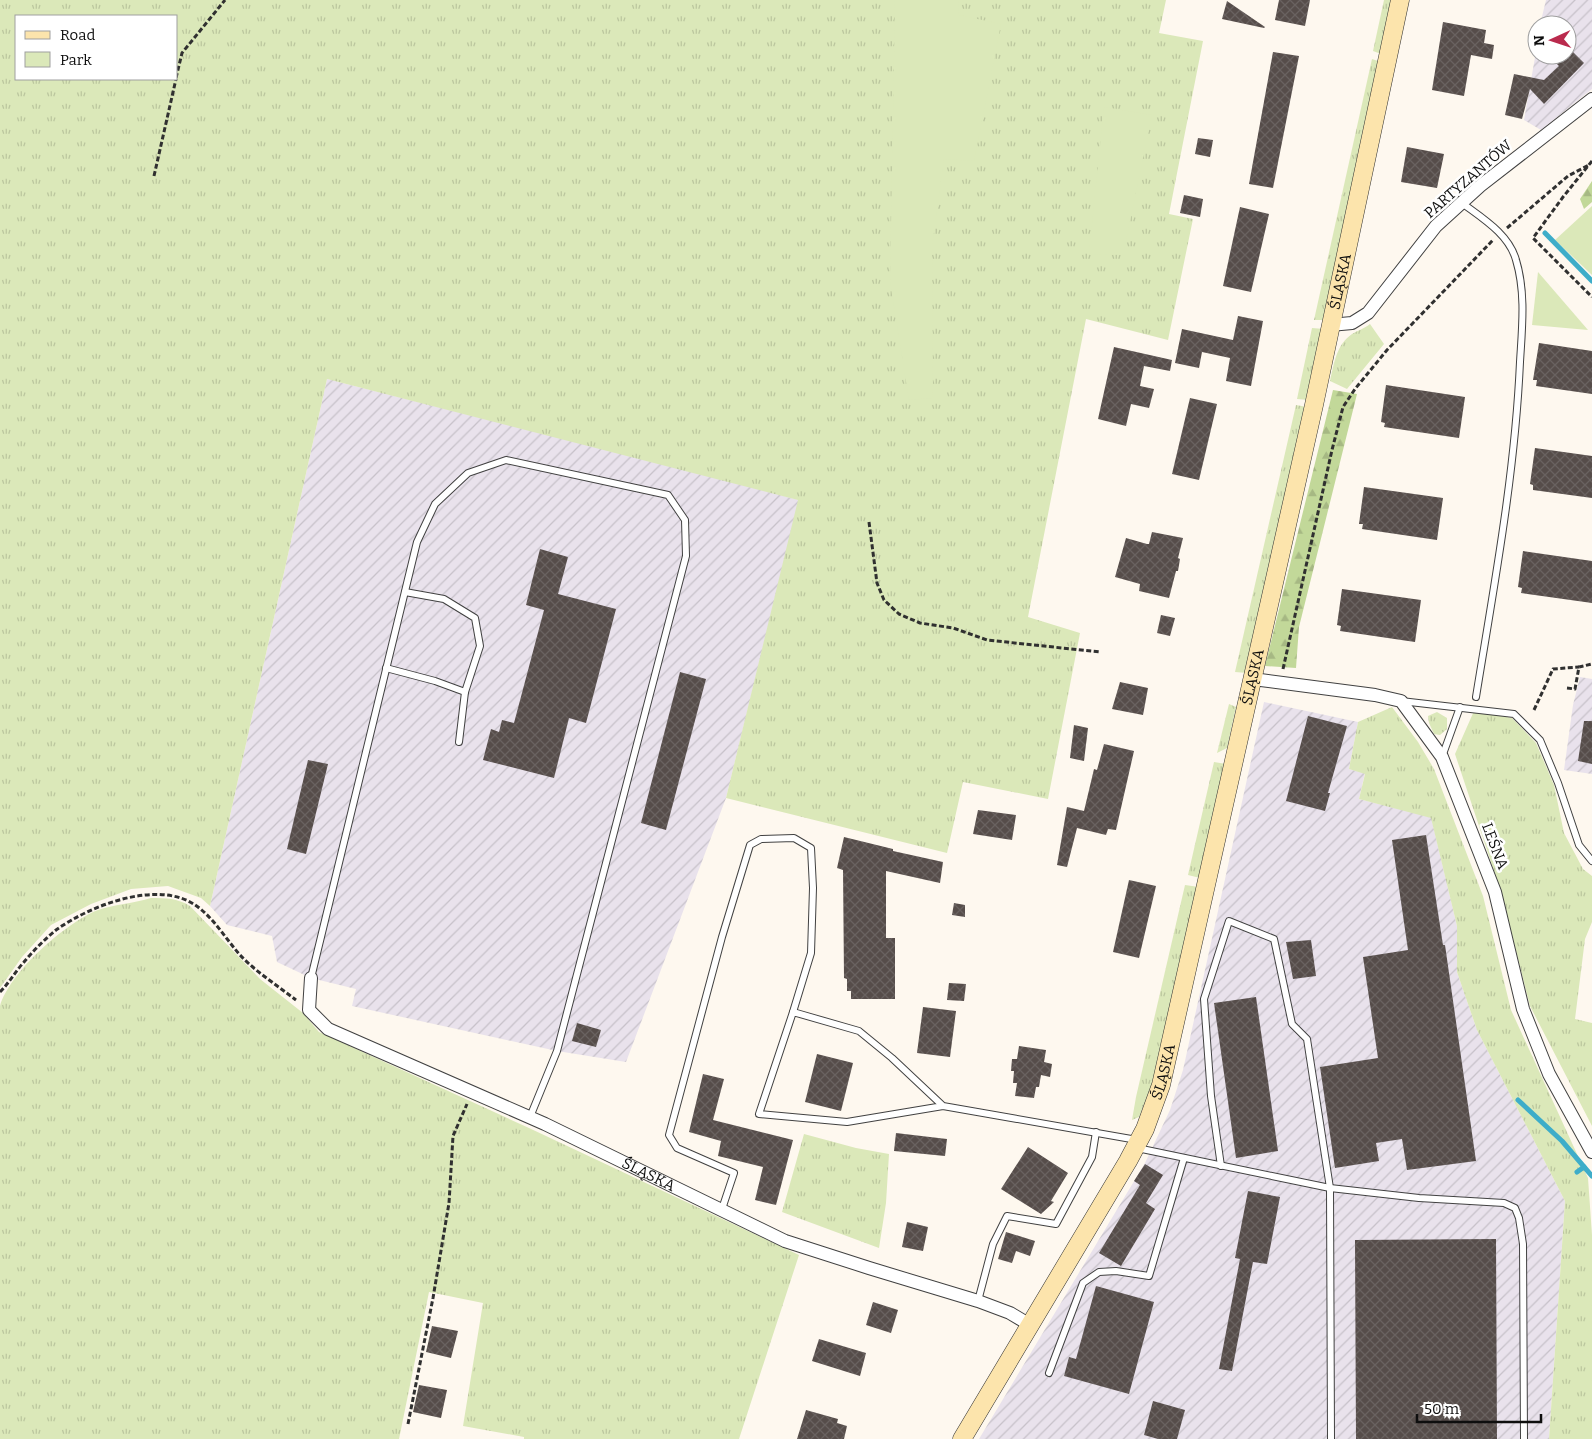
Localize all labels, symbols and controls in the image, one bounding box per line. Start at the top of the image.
legend [15,15,178,80]
north arrow [1527,15,1577,65]
text: Road [60,26,95,44]
text: N [1531,35,1548,46]
text: Park [60,51,92,69]
street label: PARTYZANTÓW [1420,136,1516,222]
street label: ŚLĄSKA [1325,252,1355,311]
street label: ŚLĄSKA [1238,647,1268,707]
street label: LEŚNA [1478,820,1512,872]
street label: ŚLĄSKA [1147,1042,1179,1102]
street label: ŚLĄSKA [619,1154,678,1195]
scale bar [1417,1392,1541,1424]
text: 50 m [1424,1400,1460,1418]

